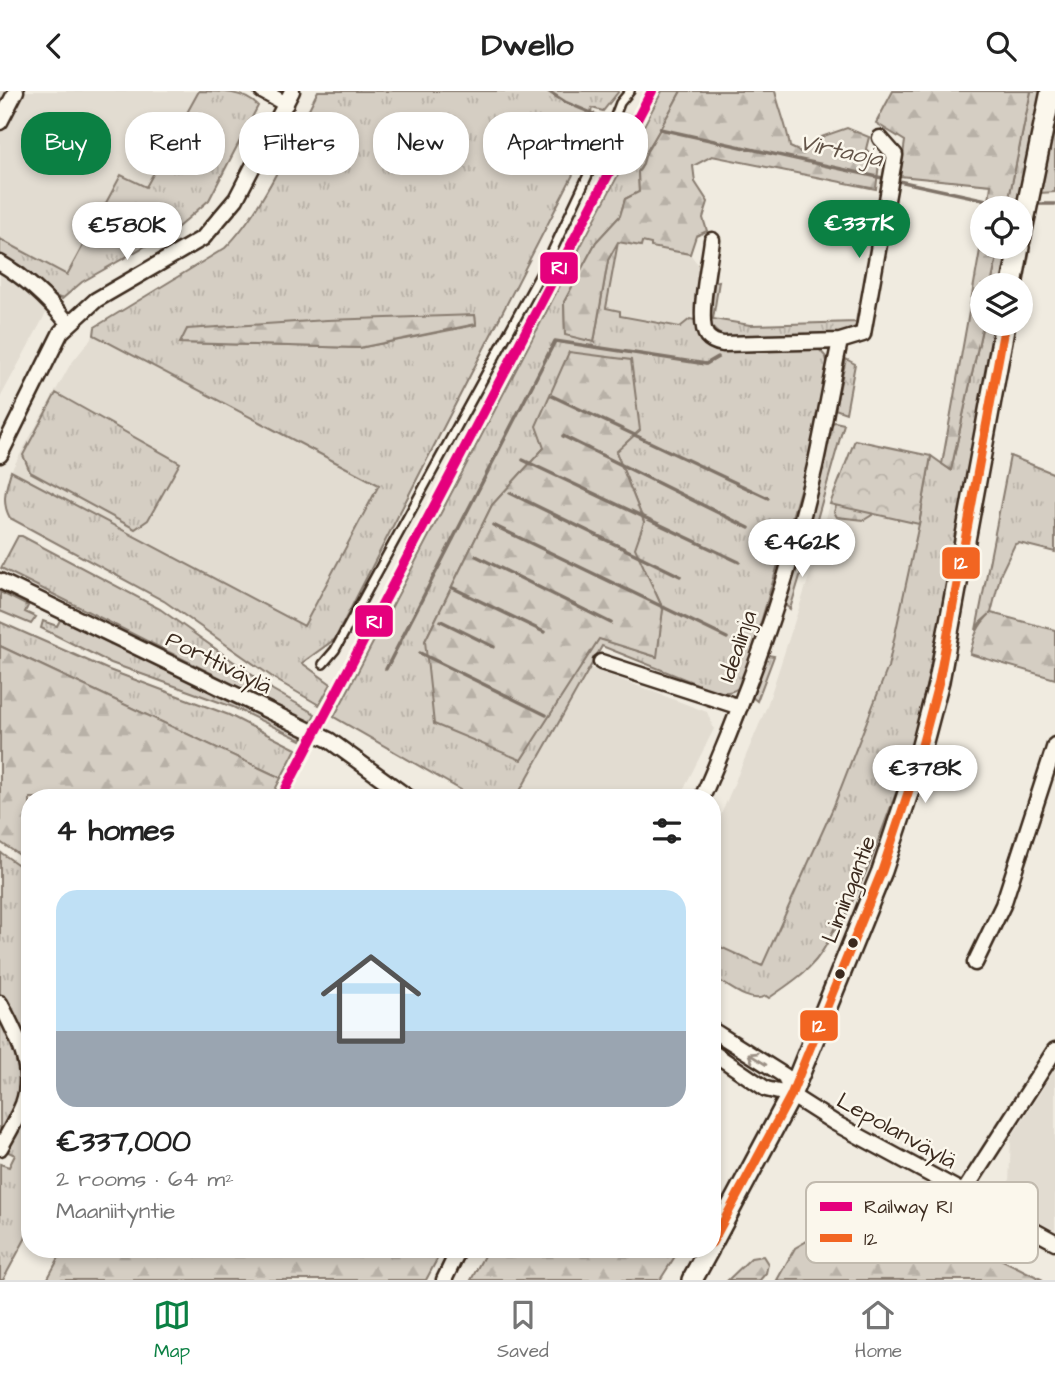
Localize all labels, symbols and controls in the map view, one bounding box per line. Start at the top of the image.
text: Dwello [482,23,574,68]
icon: back [35,27,73,65]
icon: search [982,27,1020,65]
chip: Buy [21,112,111,175]
chip: Rent [125,112,225,175]
chip: Filters [239,112,359,175]
chip: New [373,112,469,175]
chip: Apartment [483,112,648,175]
water label: Virtaoja [796,126,887,177]
map controls [970,196,1033,336]
button: locate [970,196,1033,259]
pin: €337K [810,201,908,260]
pin: €580K [78,202,176,262]
text: €337K [824,207,894,239]
text: €580K [88,209,166,241]
line badge: R1 [539,251,579,285]
text: R1 [551,255,568,282]
button: layers [970,273,1033,336]
pin: €462K [753,519,851,579]
text: €462K [764,526,840,558]
line badge: 12 [941,546,981,580]
text: 12 [954,550,968,577]
line badge: R1 [354,604,394,638]
street label: Idealinja [711,606,765,686]
text: R1 [366,609,383,636]
street label: Porttiväylä [160,624,277,703]
pin: €378K [876,745,974,805]
text: €378K [889,752,961,784]
text: 4 homes [56,810,175,852]
icon: filters [648,812,686,850]
street label: Limingantie [814,831,885,948]
icon: home [308,936,434,1062]
unlabelled marker [846,936,860,950]
unlabelled marker [833,967,847,981]
line badge: 12 [799,1009,839,1042]
text: 12 [812,1013,826,1040]
one-way arrow [748,1051,767,1066]
street label: Lepolanväylä [830,1085,962,1178]
text: €337,000 [56,1121,191,1163]
text: 2 rooms · 64 m² [56,1163,234,1195]
legend [806,1182,1038,1263]
text: Railway R1 [864,1194,953,1222]
text: Maaniityntie [56,1195,176,1227]
text: 12 [864,1226,877,1253]
tab: Map [153,1296,191,1365]
tab: Saved [497,1296,549,1365]
tab: Home [855,1296,902,1365]

